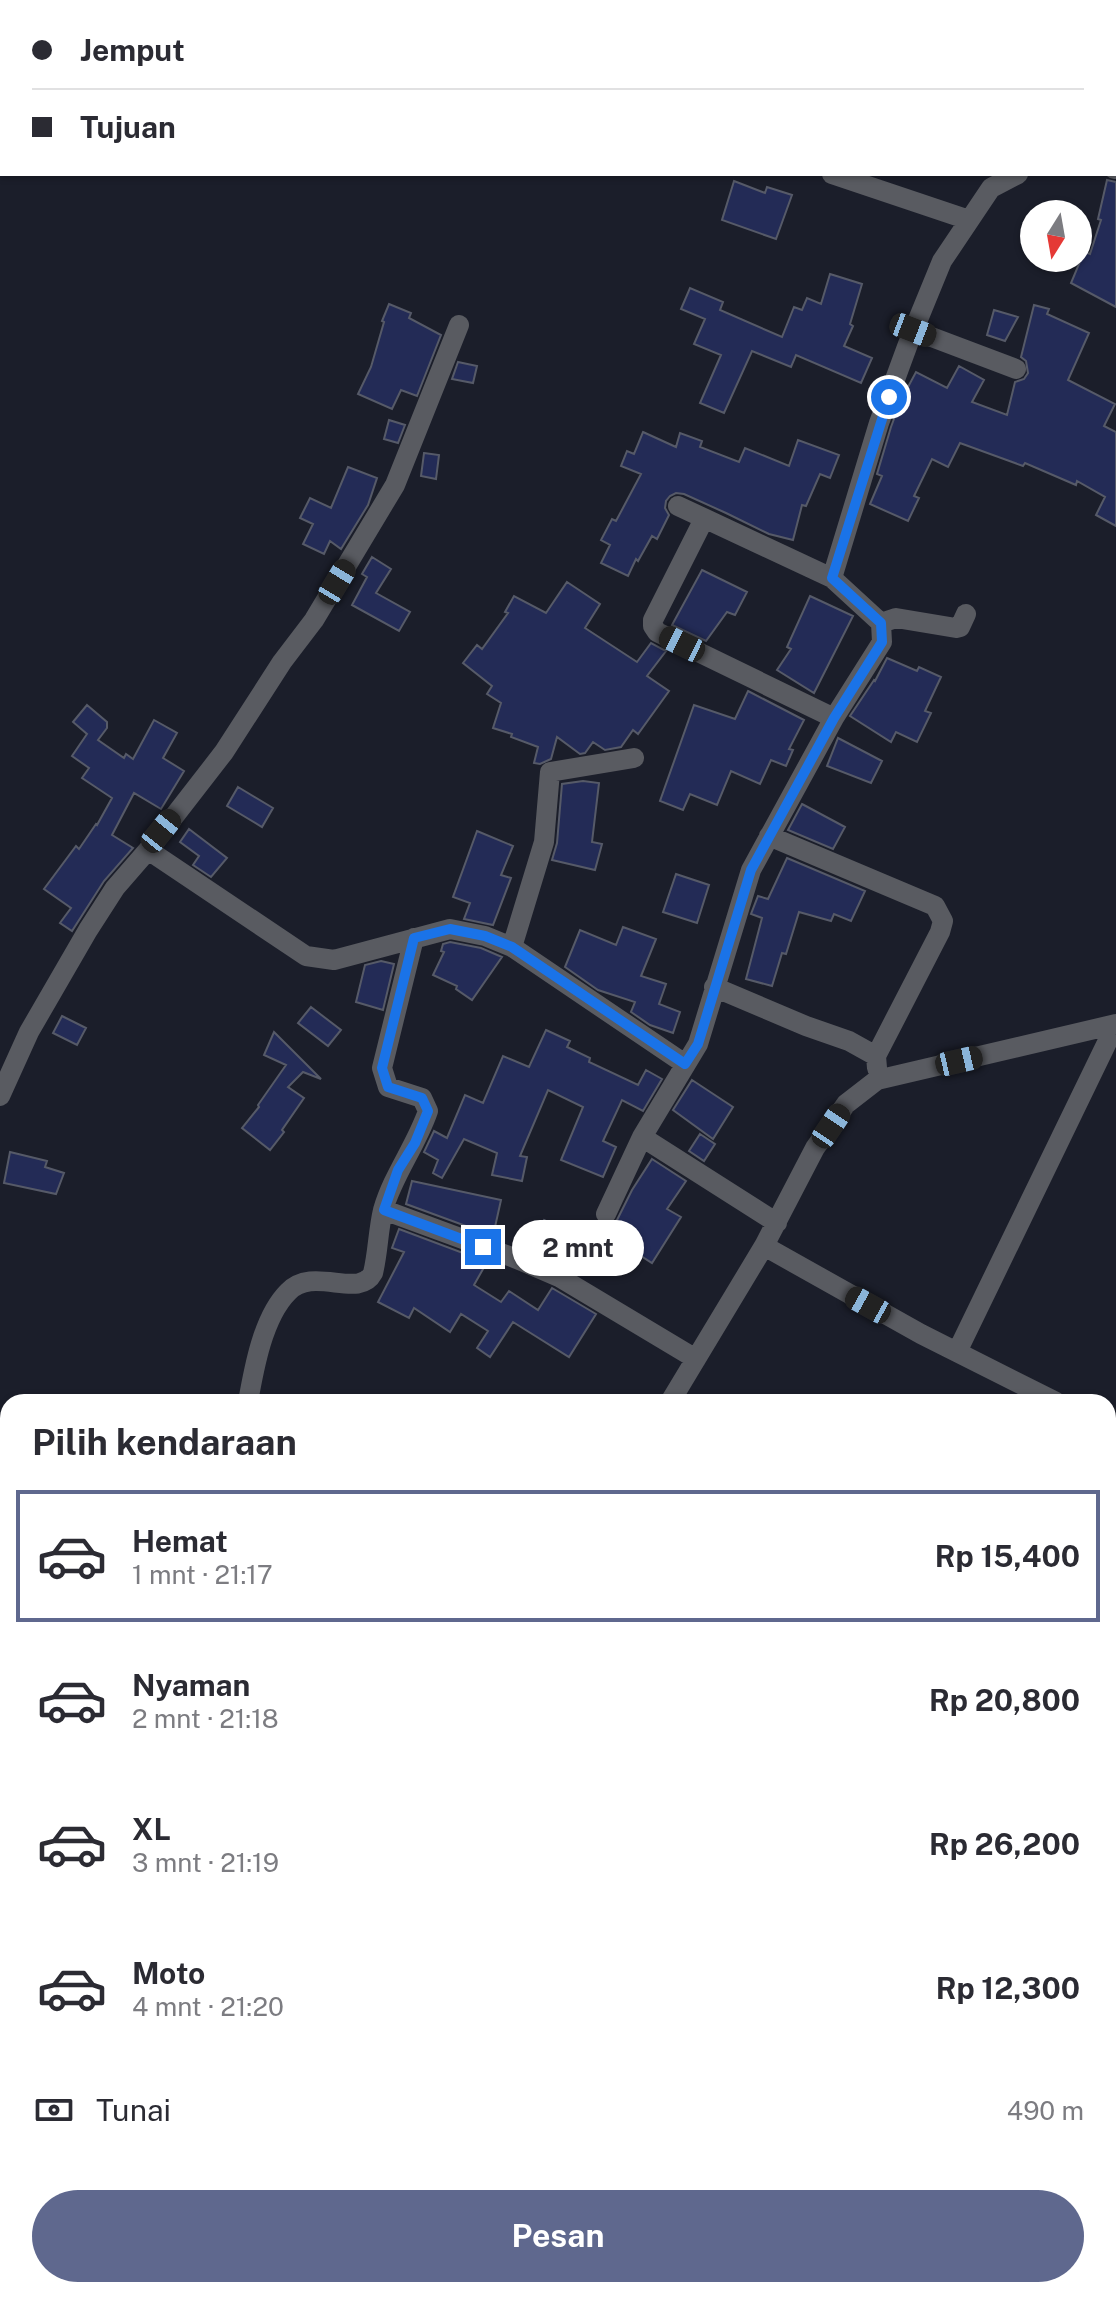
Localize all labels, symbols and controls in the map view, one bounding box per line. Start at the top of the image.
text: Jemput [80,32,185,68]
text: Tujuan [80,109,176,145]
north arrow [1020,200,1092,272]
map controls [1020,200,1092,272]
car [886,310,940,350]
route start [871,379,907,415]
car [314,555,360,609]
car [655,623,709,665]
car [137,805,185,857]
car [933,1044,985,1078]
car [808,1099,854,1153]
callout: 2 mnt [511,1219,643,1275]
route end [465,1229,501,1265]
text: 2 mnt [542,1232,614,1263]
car [841,1283,895,1327]
text: Pilih kendaraan [32,1421,297,1463]
icon: car [36,1520,108,1592]
text: Hemat [132,1523,228,1559]
text: Rp 15,400 [935,1538,1080,1574]
text: 1 mnt · 21:17 [132,1559,273,1590]
icon: car [36,1664,108,1736]
text: Nyaman [132,1667,250,1703]
text: Rp 20,800 [929,1682,1080,1718]
text: 2 mnt · 21:18 [132,1703,279,1734]
icon: car [36,1808,108,1880]
text: XL [132,1811,171,1847]
text: Rp 26,200 [929,1826,1080,1862]
text: 3 mnt · 21:19 [132,1847,279,1878]
icon: car [36,1952,108,2024]
text: Moto [132,1955,205,1991]
text: Rp 12,300 [936,1970,1080,2006]
text: 4 mnt · 21:20 [132,1991,284,2022]
icon: cash [32,2088,76,2132]
text: Tunai [96,2092,171,2128]
text: 490 m [1007,2095,1084,2126]
button: Pesan [32,2190,1084,2282]

